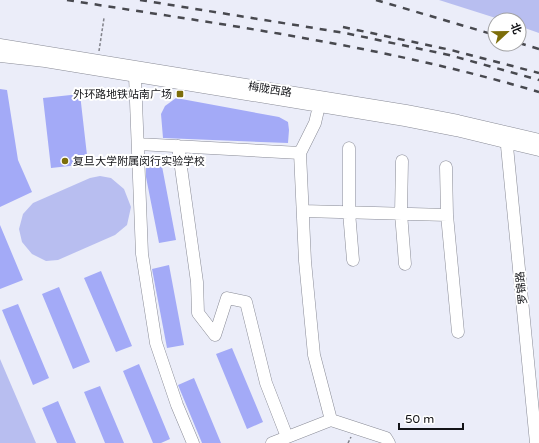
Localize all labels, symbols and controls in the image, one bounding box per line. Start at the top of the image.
north arrow [487,12,527,52]
text: 北 [508,21,524,36]
street label: 梅陇西路 [247,80,293,99]
place label: 外环路地铁站南广场 [73,88,172,101]
marker: 外环路地铁站南广场 [175,89,185,99]
place label: 复旦大学附属闵行实验学校 [73,155,205,168]
marker: 复旦大学附属闵行实验学校 [60,156,70,166]
street label: 罗锦路 [513,271,530,305]
scale bar [399,405,463,431]
text: 50 m [405,412,434,426]

